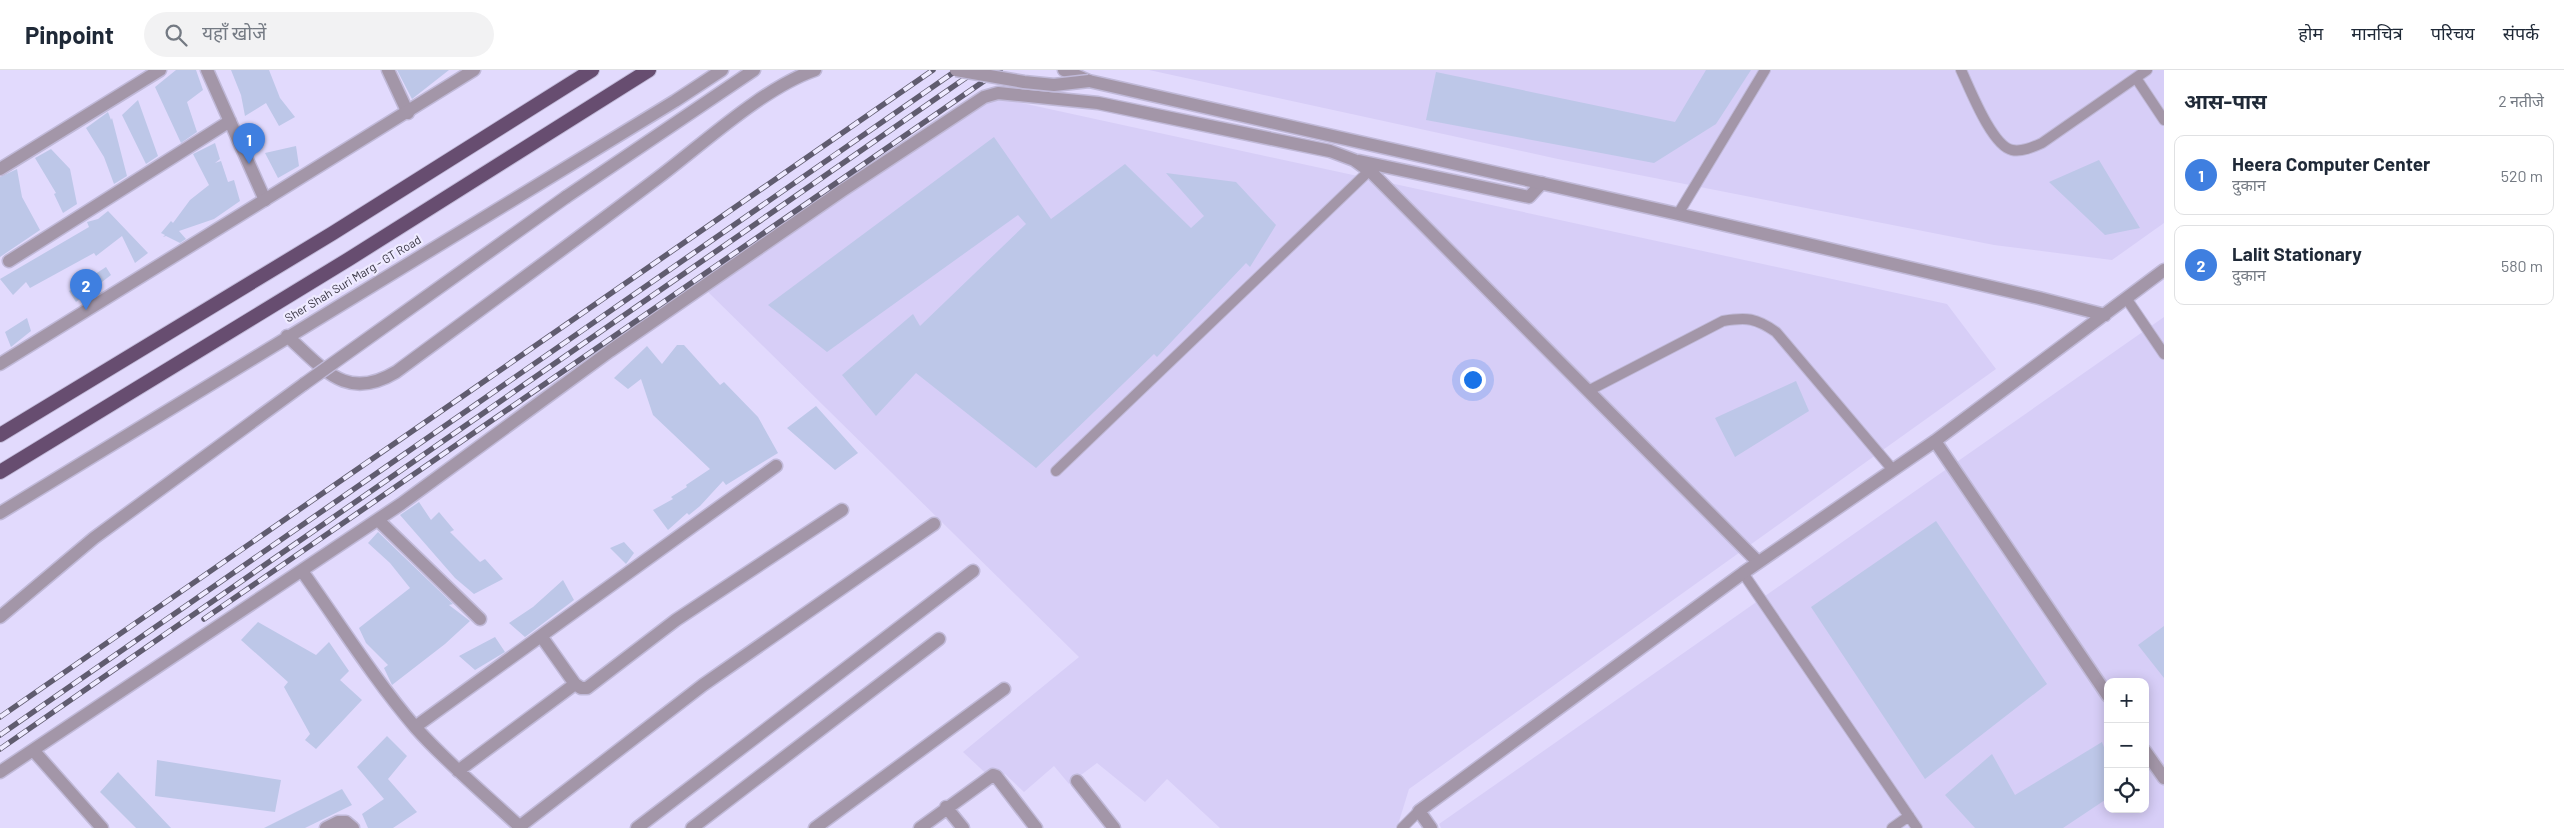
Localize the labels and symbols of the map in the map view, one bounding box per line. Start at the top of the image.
pin: 1 [233,123,265,164]
street label: Sher Shah Suri Marg - GT Road [282,232,423,324]
pin: 2 [70,269,102,310]
your location [1460,367,1486,393]

